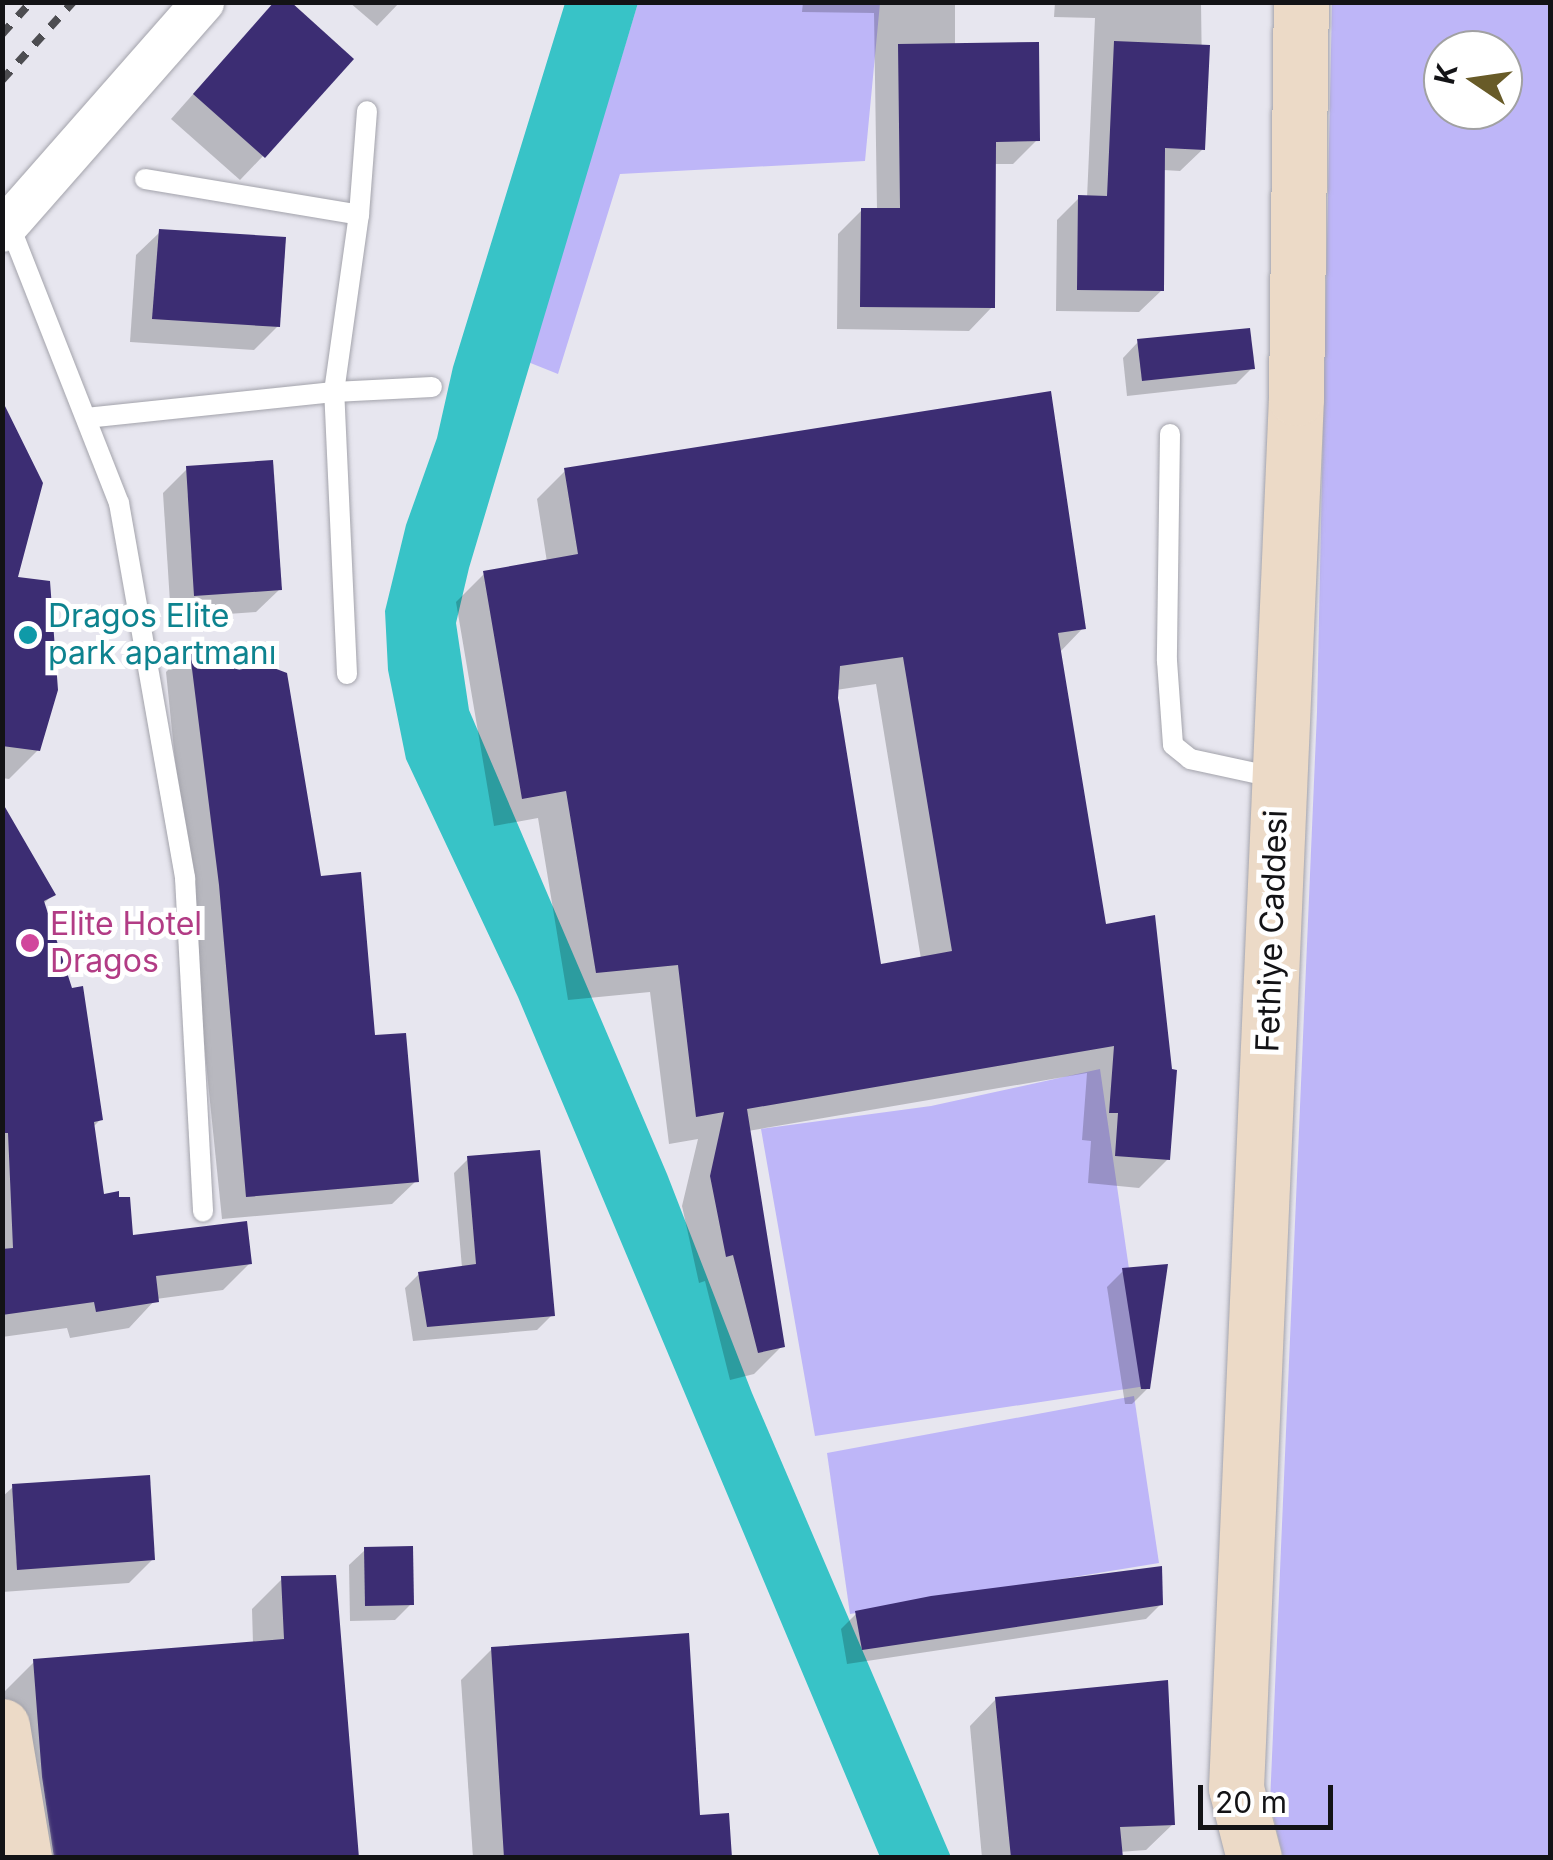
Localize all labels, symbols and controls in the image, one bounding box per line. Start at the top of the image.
north arrow [1423,30,1523,130]
text: K [1427,60,1465,87]
place label: Dragos Elite park apartmanı [48,598,276,673]
marker: Dragos Elite park apartmanı [17,624,39,646]
street label: Fethiye Caddesi [1249,809,1295,1053]
place label: Elite Hotel Dragos [50,906,202,981]
marker: Elite Hotel Dragos [19,932,41,954]
scale bar [1203,1765,1338,1827]
text: 20 m [1215,1784,1287,1820]

